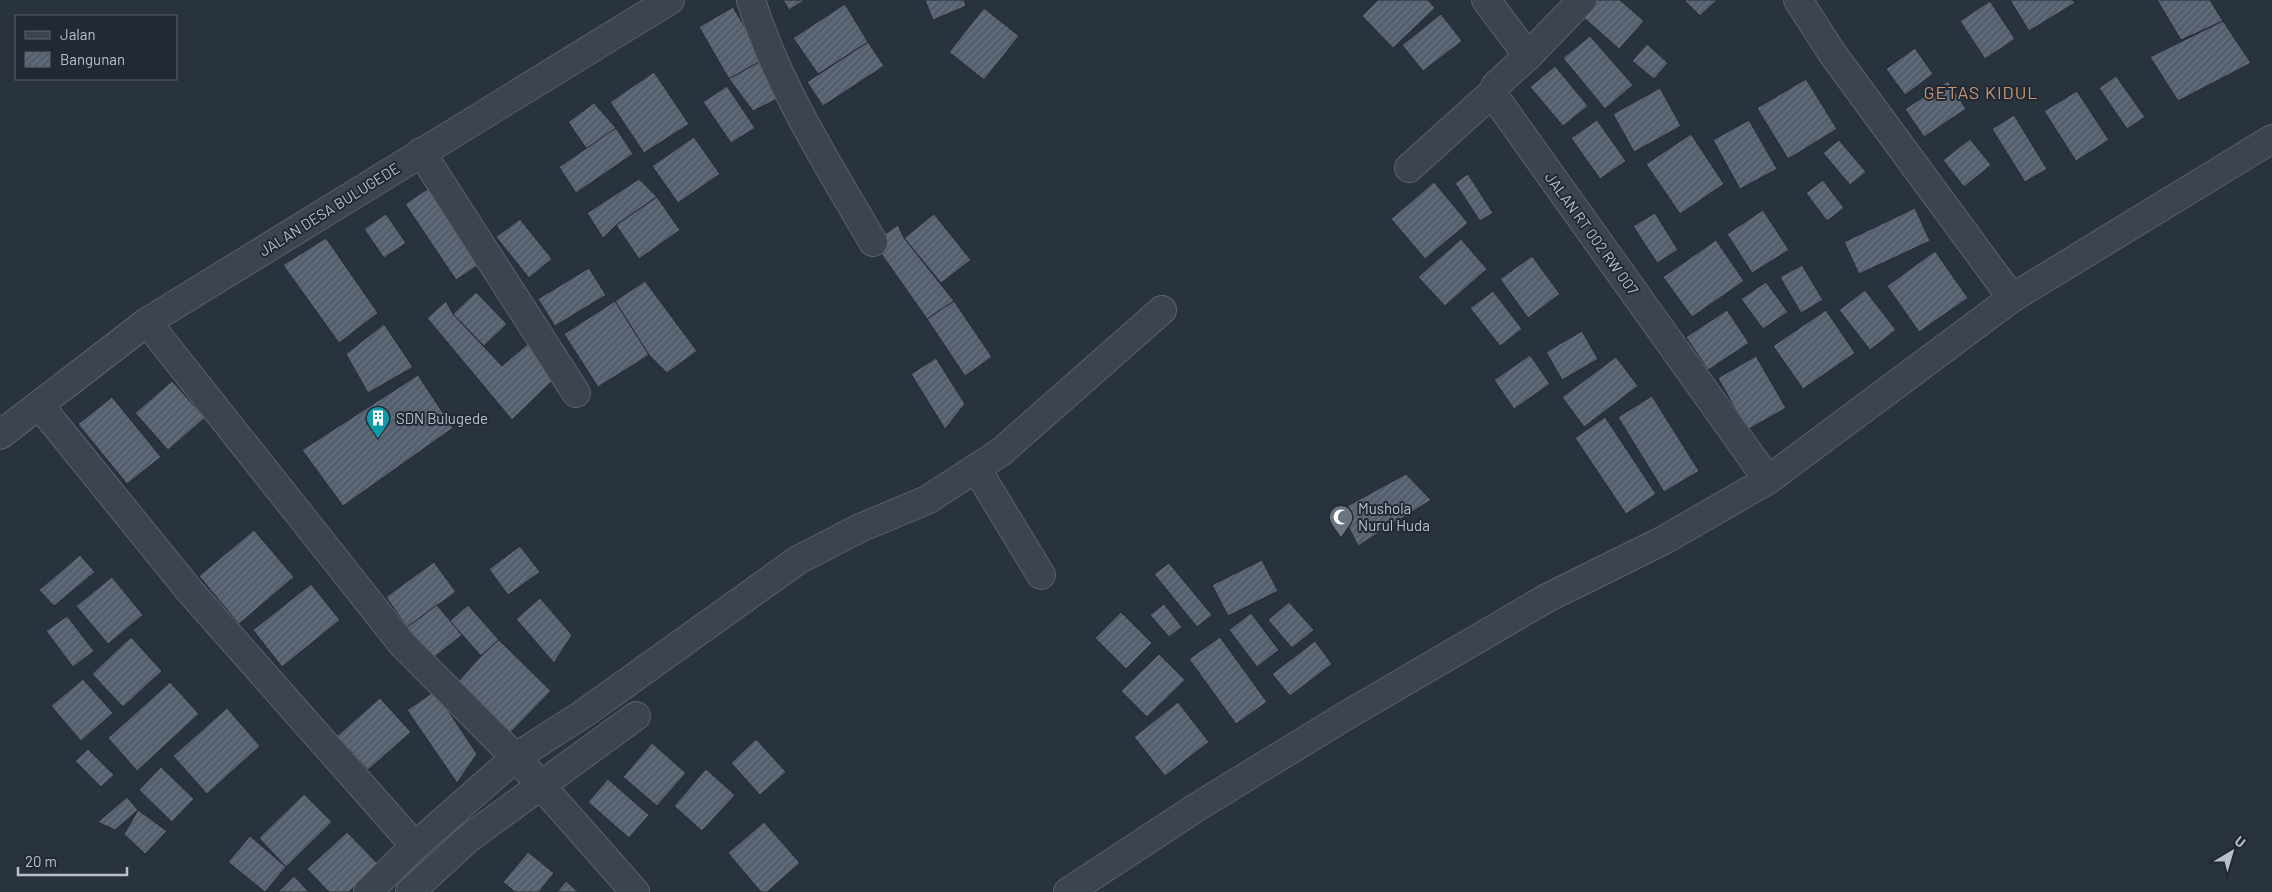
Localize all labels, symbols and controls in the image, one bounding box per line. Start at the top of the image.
legend [15,15,178,80]
text: Jalan [60,25,96,43]
text: Bangunan [60,50,125,68]
district label: GETAS KIDUL [1923,81,2039,103]
street label: JALAN DESA BULUGEDE [256,158,402,260]
street label: JALAN RT 002 RW 007 [1542,168,1642,298]
building icon: SDN Bulugede [365,405,391,439]
place label: SDN Bulugede [396,409,488,427]
place label: Mushola Nurul Huda [1358,499,1430,534]
mosque icon: Mushola Nurul Huda [1328,504,1354,538]
north arrow [2207,827,2257,877]
text: U [2232,832,2249,851]
scale bar [18,844,126,876]
text: 20 m [25,852,57,870]

